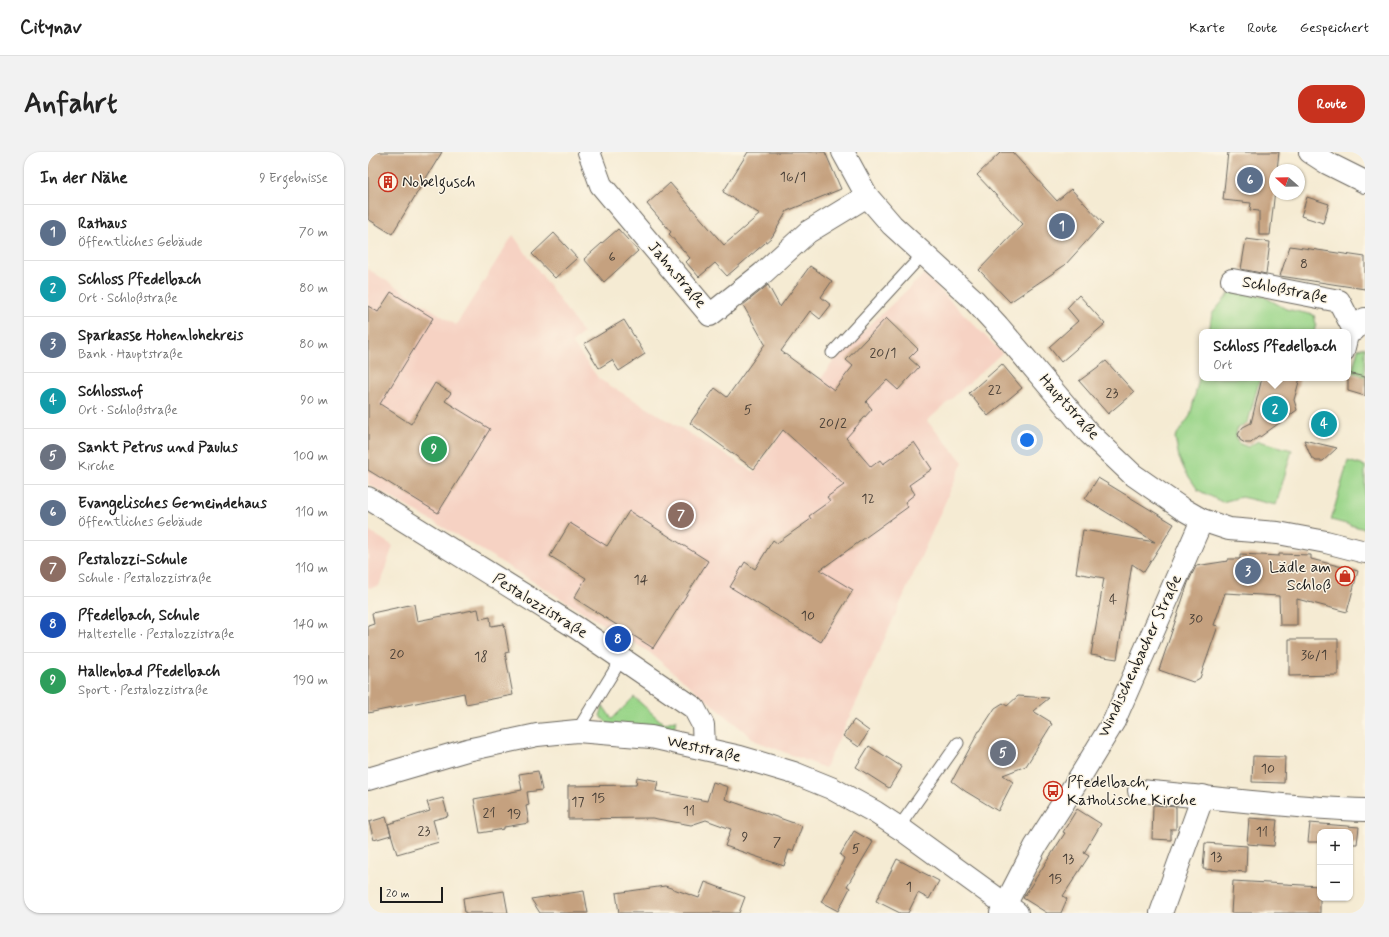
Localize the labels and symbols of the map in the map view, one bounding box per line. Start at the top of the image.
north arrow [1269,164,1305,200]
pin: 6 [1237,165,1263,195]
house number: 16/1 [780,168,806,186]
building icon: Nobelgusch [377,171,399,193]
place label: Nobelgusch [402,172,475,194]
pin: 1 [1049,211,1075,241]
street label: Jahnstraße [643,237,711,313]
house number: 6 [608,248,616,266]
house number: 8 [1300,255,1308,273]
street label: Schloßstraße [1240,271,1330,309]
house number: 20/1 [869,344,897,362]
street label: Hauptstraße [1034,370,1104,444]
house number: 22 [988,381,1002,399]
house number: 23 [1106,384,1118,402]
pin: 2 [1262,394,1288,424]
house number: 5 [744,401,752,419]
pin: 4 [1311,409,1337,439]
house number: 20/2 [819,414,847,432]
your location [1017,430,1037,450]
pin: 9 [421,434,447,464]
house number: 12 [861,490,875,508]
pin: 7 [668,500,694,530]
pin: 3 [1235,556,1261,586]
place label: Lädle am Schloß [1269,557,1331,596]
shop icon: Lädle am Schloß [1334,565,1356,587]
street label: Pestalozzistraße [488,568,592,644]
house number: 14 [634,571,649,589]
street label: Windischenbacher Straße [1093,571,1187,741]
house number: 4 [1109,591,1117,609]
house number: 10 [801,607,815,625]
house number: 30 [1189,610,1203,628]
pin: 8 [605,624,631,654]
house number: 20 [390,645,404,663]
house number: 36/1 [1301,646,1327,664]
house number: 18 [474,648,488,666]
street label: Weststraße [665,730,743,768]
pin: 5 [990,738,1016,768]
house number: 10 [1261,760,1275,778]
place label: Pfedelbach, Katholische Kirche [1067,772,1197,811]
bus stop icon: Pfedelbach, Katholische Kirche [1042,780,1064,802]
house number: 15 [591,789,605,807]
house number: 17 [571,793,585,811]
house number: 11 [683,802,695,820]
house number: 21 [483,804,495,822]
house number: 19 [507,805,521,823]
house number: 23 [418,822,430,840]
house number: 11 [1256,823,1268,841]
house number: 9 [742,828,749,846]
house number: 7 [773,833,782,851]
house number: 5 [852,840,860,858]
house number: 13 [1210,848,1222,866]
house number: 13 [1062,850,1074,868]
house number: 15 [1048,870,1062,888]
house number: 1 [906,878,912,896]
scale bar [380,885,443,904]

